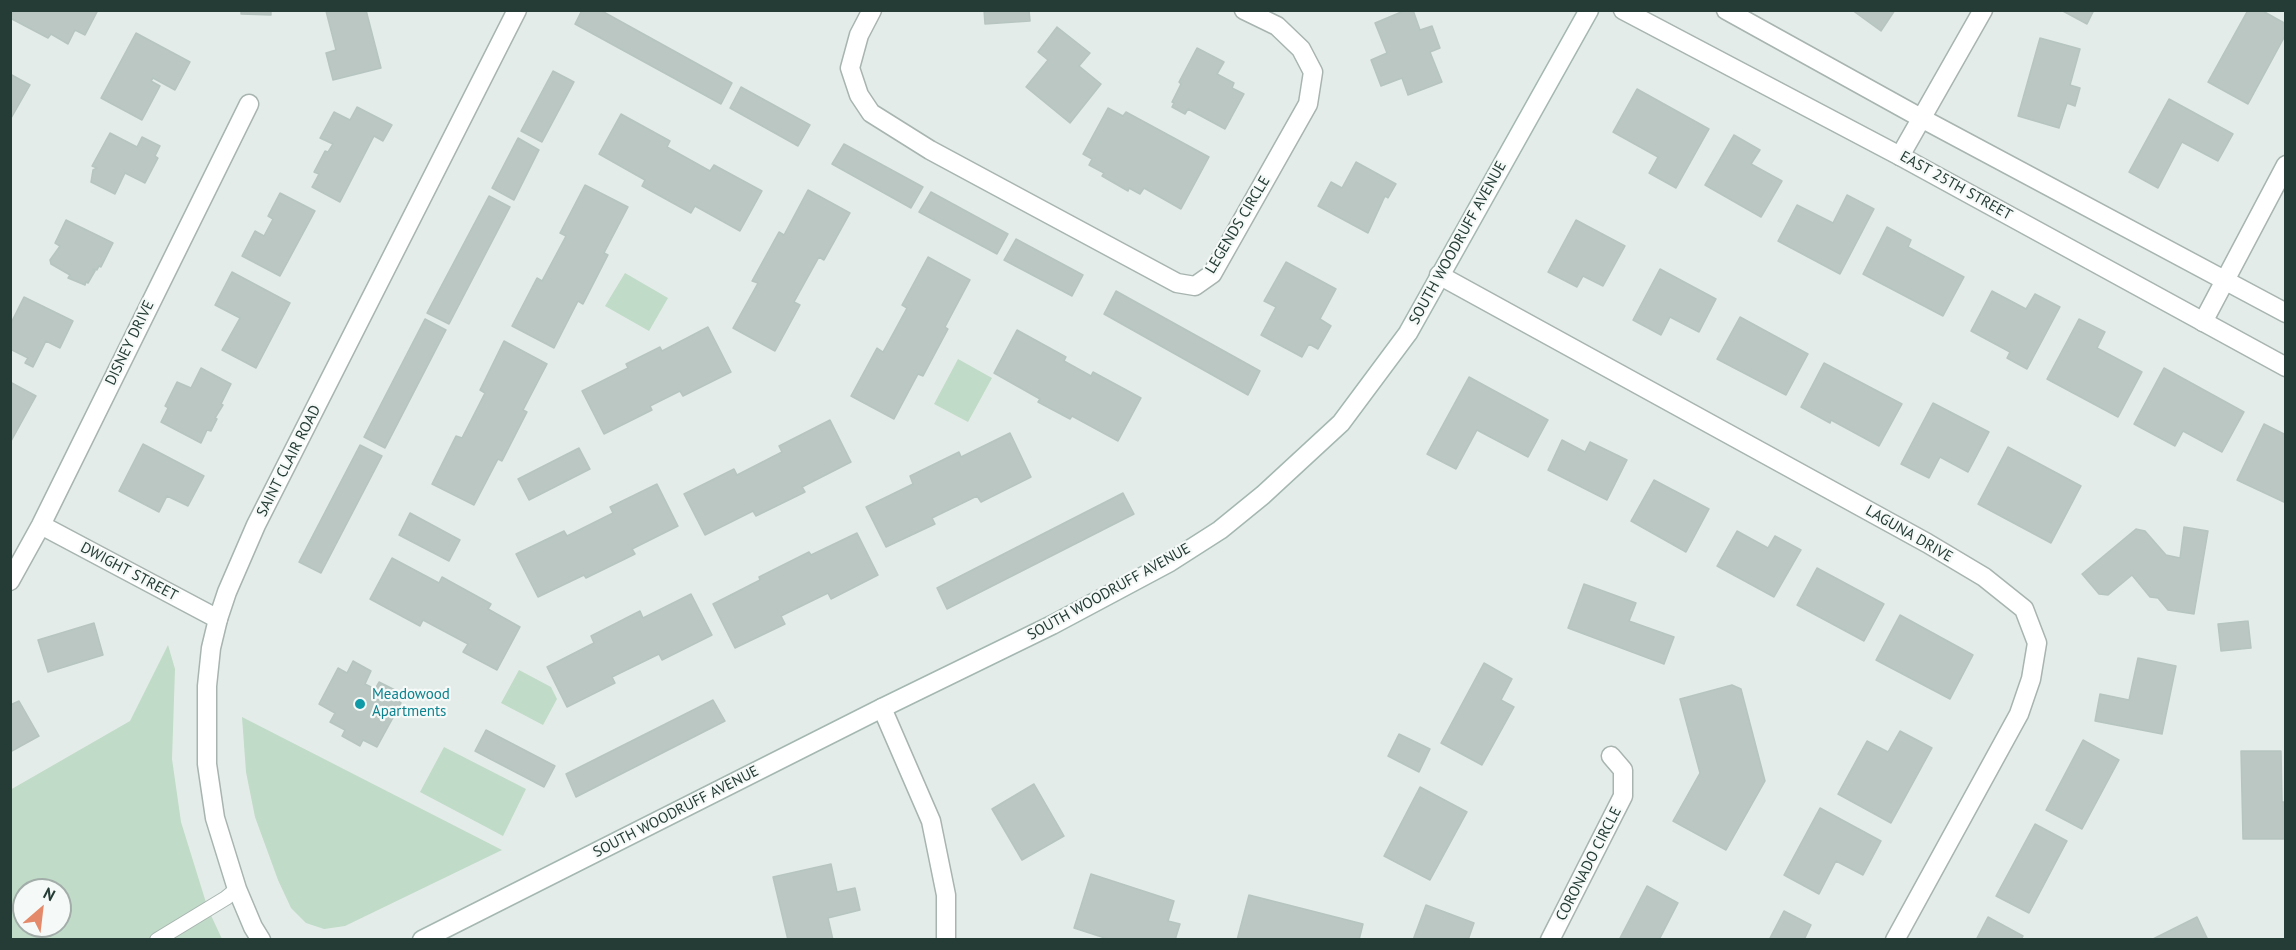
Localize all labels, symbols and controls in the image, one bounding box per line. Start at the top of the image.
street label: EAST 25TH STREET [1897,148,2015,224]
street label: SOUTH WOODRUFF AVENUE [1406,158,1510,328]
street label: LEGENDS CIRCLE [1202,173,1274,277]
street label: DISNEY DRIVE [102,298,158,388]
street label: SAINT CLAIR ROAD [253,402,325,520]
street label: LAGUNA DRIVE [1862,502,1956,566]
street label: DWIGHT STREET [77,539,181,605]
street label: SOUTH WOODRUFF AVENUE [1024,540,1194,644]
place label: Meadowood Apartments [372,686,450,721]
marker: Meadowood Apartments [353,697,367,711]
street label: SOUTH WOODRUFF AVENUE [590,762,762,862]
street label: CORONADO CIRCLE [1553,804,1625,924]
north arrow [12,878,72,938]
text: N [40,883,59,905]

